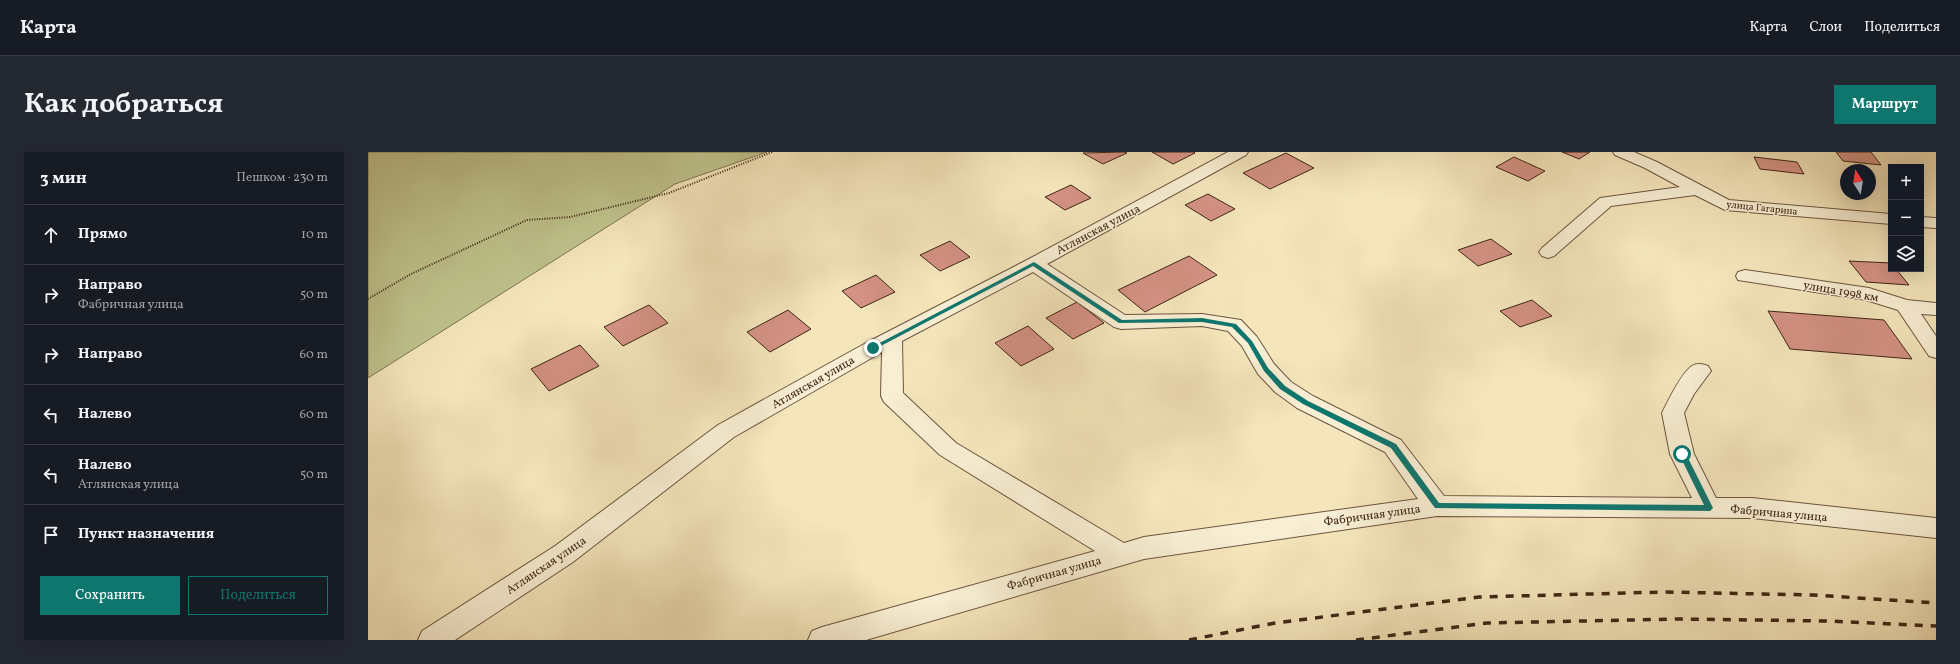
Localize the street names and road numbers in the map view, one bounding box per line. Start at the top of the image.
street label: улица Гагарина [1725,197,1798,219]
street label: Атлянская улица [1053,201,1143,259]
street label: улица 1998 км [1802,277,1880,306]
street label: Атлянская улица [769,353,858,413]
street label: Фабричная улица [1323,501,1422,531]
street label: Фабричная улица [1730,502,1828,526]
street label: Атлянская улица [503,533,590,599]
street label: Фабричная улица [1005,553,1103,595]

